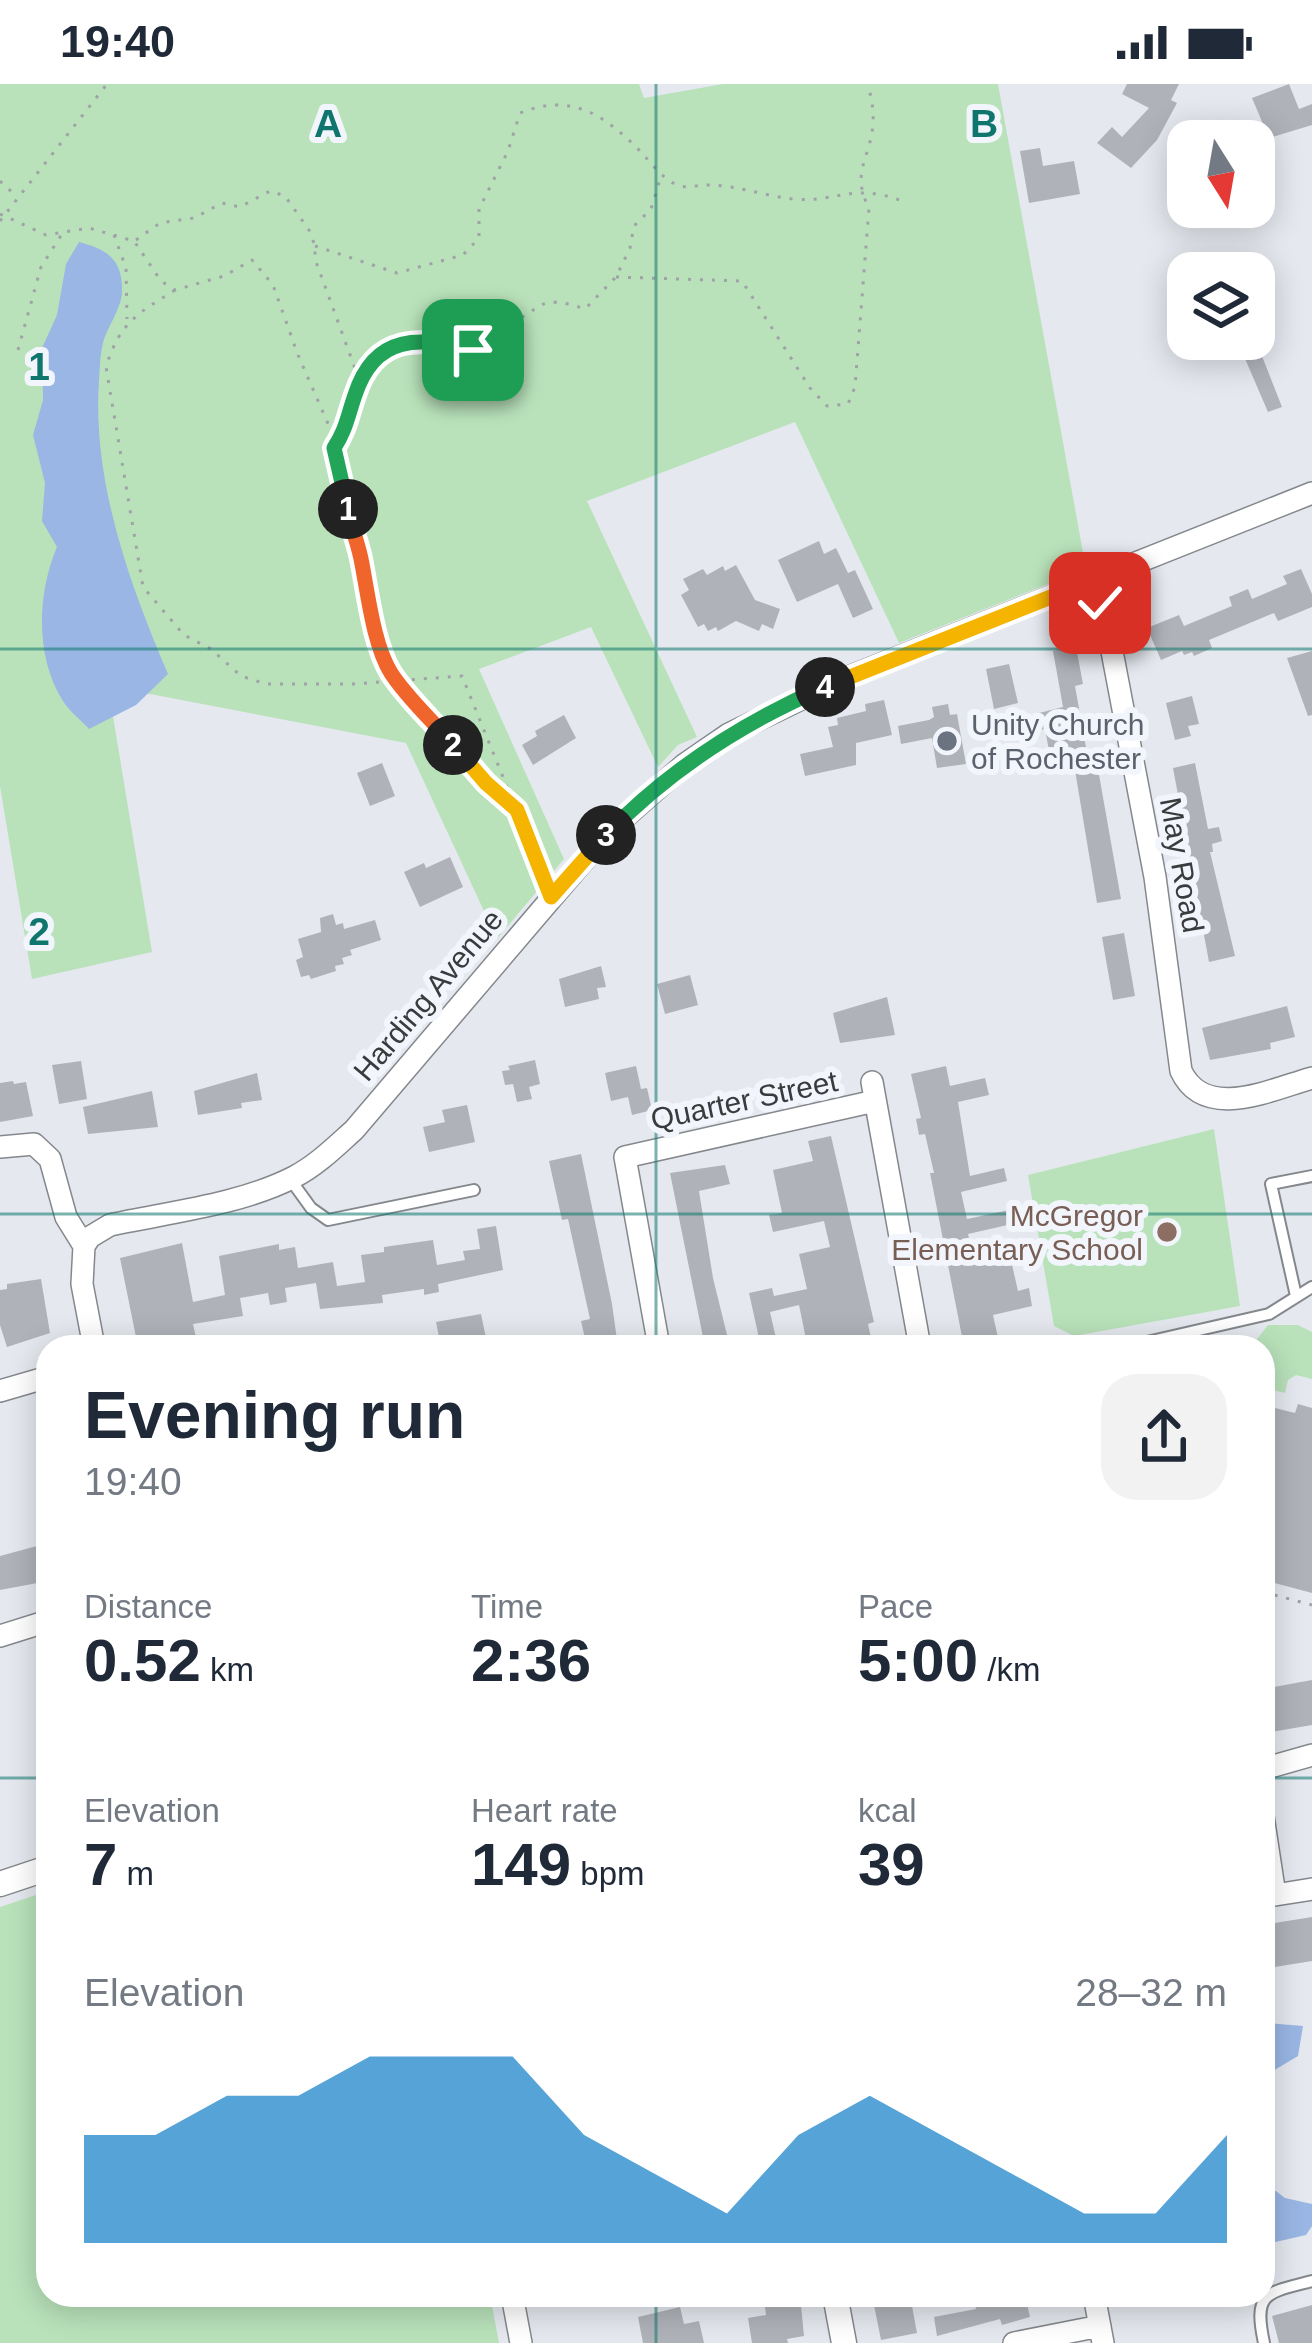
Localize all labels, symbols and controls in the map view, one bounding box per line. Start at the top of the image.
text: 19:40 [60,16,175,67]
text: A [314,102,342,145]
text: B [970,102,998,145]
north arrow [1167,120,1275,228]
map controls [1167,120,1275,360]
button: layers [1167,252,1275,360]
pin [422,299,524,401]
icon: arrive [440,317,506,383]
text: 1 [28,345,50,388]
pin: 1 [318,479,378,539]
text: 1 [339,490,357,527]
pin [1049,552,1151,654]
icon: check [1067,570,1133,636]
pin: 4 [795,657,855,717]
text: 4 [816,668,834,705]
place label: Unity Church of Rochester [971,708,1144,775]
pin: 2 [423,715,483,775]
text: 2 [444,726,462,763]
marker: Unity Church of Rochester [934,728,960,754]
street label: May Road [1154,795,1210,935]
pin: 3 [576,805,636,865]
text: 3 [597,816,615,853]
street label: Harding Avenue [347,903,509,1087]
text: 2 [28,910,50,953]
street label: Quarter Street [648,1064,841,1136]
place label: McGregor Elementary School [891,1199,1143,1266]
marker: McGregor Elementary School [1154,1219,1180,1245]
button: share [1101,1374,1227,1500]
text: Evening run [84,1378,465,1452]
text: 19:40 [84,1460,182,1503]
text: Distance [84,1588,212,1625]
text: Time [471,1588,543,1625]
text: Pace [858,1588,933,1625]
text: 0.52 [84,1627,201,1694]
text: 2:36 [471,1627,591,1694]
text: 5:00 [858,1627,978,1694]
text: km [201,1651,254,1688]
text: /km [978,1651,1040,1688]
text: Elevation [84,1792,220,1829]
text: Heart rate [471,1792,618,1829]
text: kcal [858,1792,917,1829]
text: 7 [84,1831,117,1898]
text: 149 [471,1831,571,1898]
text: 39 [858,1831,925,1898]
text: m [117,1855,154,1892]
text: bpm [571,1855,644,1892]
text: Elevation [84,1971,244,2014]
text: 28–32 m [1075,1971,1227,2014]

